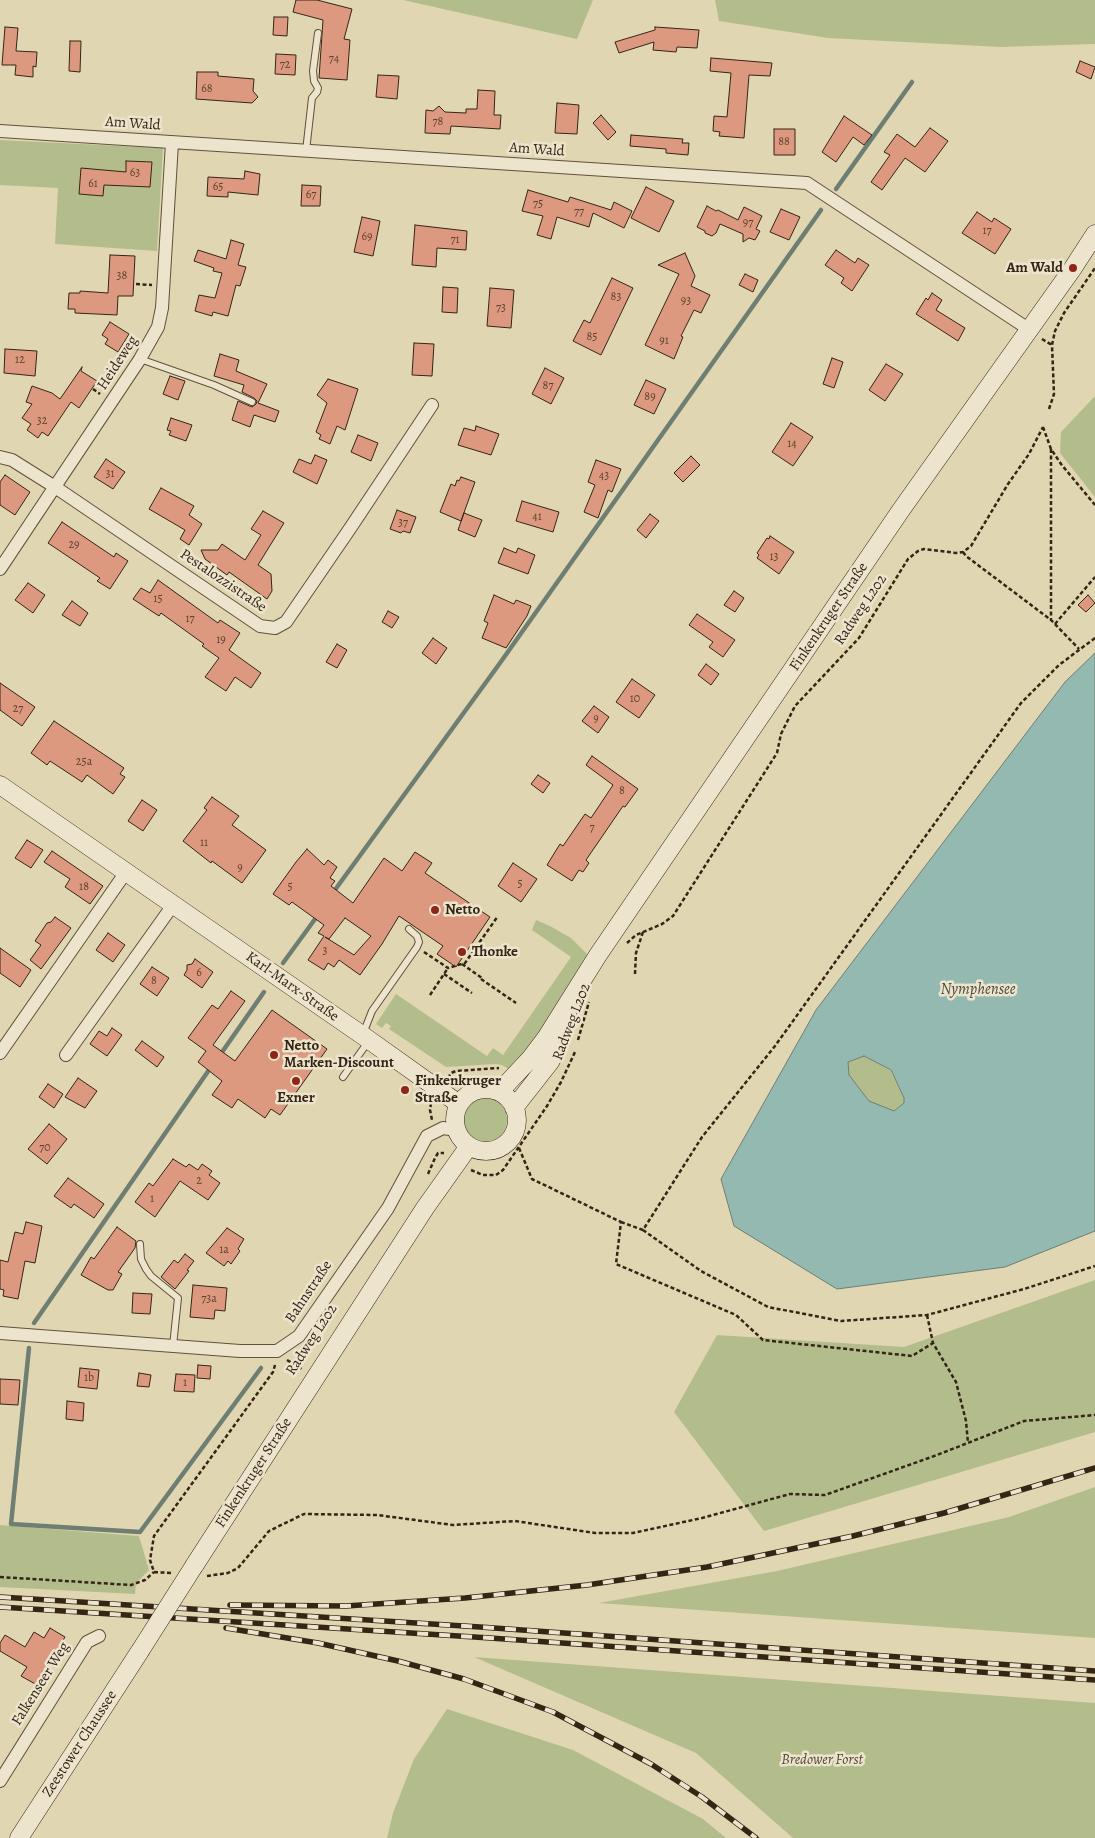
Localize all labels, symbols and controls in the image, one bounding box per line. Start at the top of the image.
house number: 74 [329,52,339,66]
house number: 72 [280,58,290,72]
house number: 68 [201,82,213,96]
street label: Am Wald [105,113,161,135]
house number: 78 [433,115,443,129]
house number: 88 [778,135,790,149]
street label: Am Wald [509,139,565,161]
house number: 63 [130,166,140,180]
house number: 61 [88,177,98,191]
house number: 65 [213,180,223,194]
house number: 67 [306,188,316,202]
house number: 75 [533,197,543,211]
house number: 77 [574,205,584,219]
house number: 97 [743,216,753,230]
house number: 17 [982,224,992,238]
house number: 69 [361,230,373,244]
house number: 71 [450,233,460,247]
place label: Am Wald [1006,259,1063,277]
marker: Am Wald [1067,262,1079,274]
house number: 38 [117,269,127,283]
house number: 83 [611,290,621,304]
house number: 93 [681,294,691,308]
house number: 73 [496,301,506,315]
house number: 85 [587,330,597,344]
street label: Heideweg [94,332,142,394]
house number: 91 [659,334,669,348]
house number: 12 [15,353,25,367]
house number: 87 [543,379,553,393]
house number: 89 [644,390,656,404]
house number: 32 [37,414,47,428]
house number: 14 [787,437,797,451]
house number: 31 [105,467,115,481]
house number: 43 [599,469,609,483]
house number: 41 [532,510,542,524]
house number: 37 [398,516,408,530]
house number: 29 [68,538,80,552]
street label: Pestalozzistraße [176,545,270,617]
house number: 13 [769,550,779,564]
street label: Finkenkruger Straße [786,559,872,675]
street label: Radweg L202 [831,571,891,649]
house number: 15 [153,592,163,606]
house number: 17 [185,612,195,626]
house number: 19 [216,633,226,647]
house number: 10 [630,692,640,706]
house number: 27 [13,702,23,716]
house number: 9 [593,712,599,726]
house number: 25a [76,755,92,769]
house number: 8 [619,784,625,798]
house number: 7 [589,821,595,835]
house number: 11 [200,836,208,850]
house number: 9 [237,861,243,875]
house number: 5 [517,877,523,891]
house number: 18 [79,880,89,894]
house number: 5 [287,880,293,894]
place label: Netto [445,901,480,919]
marker: Netto [429,904,441,916]
place label: Thonke [472,943,518,961]
house number: 3 [323,944,327,958]
marker: Thonke [456,946,468,958]
street label: Karl-Marx-Straße [242,948,342,1026]
house number: 6 [196,966,202,980]
house number: 8 [151,974,157,988]
water label: Nymphensee [940,980,1016,1000]
street label: Radweg L202 [549,981,595,1063]
place label: Netto Marken-Discount [284,1037,394,1072]
marker: Netto Marken-Discount [268,1049,280,1061]
place label: Finkenkruger Straße [415,1072,501,1107]
marker: Exner [290,1075,302,1087]
marker: Finkenkruger Straße [399,1084,411,1096]
place label: Exner [277,1089,315,1107]
house number: 70 [39,1141,51,1155]
house number: 2 [196,1174,202,1188]
house number: 1 [150,1192,154,1206]
house number: 1a [219,1243,229,1257]
street label: Bahnstraße [282,1257,336,1327]
house number: 73a [201,1292,217,1306]
street label: Radweg L202 [282,1301,342,1379]
house number: 1b [84,1371,94,1385]
house number: 1 [183,1376,187,1390]
street label: Finkenkruger Straße [212,1415,296,1531]
street label: Falkenseer Weg [8,1639,74,1729]
street label: Zeestower Chaussee [39,1687,121,1801]
park label: Bredower Forst [781,1751,863,1769]

